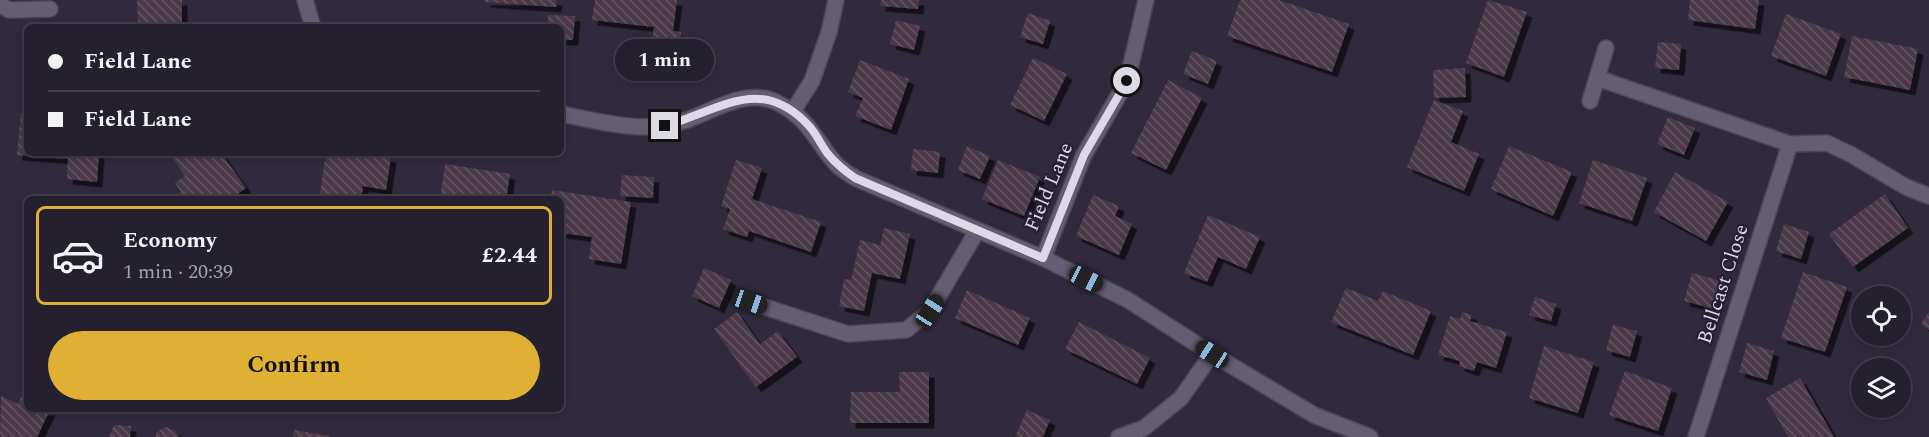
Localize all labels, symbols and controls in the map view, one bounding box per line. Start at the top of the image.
callout: 1 min [616,39,714,81]
text: Field Lane [84,45,192,78]
text: 1 min [638,45,691,75]
route start [1113,67,1140,94]
text: Field Lane [84,103,192,136]
route end [651,112,678,139]
street label: Field Lane [1017,138,1081,236]
street label: Bellcast Close [1690,220,1756,348]
text: Economy [123,224,216,257]
icon: car [51,229,105,283]
text: £2.44 [482,239,537,272]
text: 1 min · 20:39 [123,257,233,287]
car [1066,263,1106,295]
map controls [1851,286,1911,418]
button: locate [1851,286,1911,346]
car [730,288,770,316]
car [913,291,947,331]
button: Confirm [48,331,540,400]
car [1192,337,1232,371]
button: layers [1851,358,1911,418]

